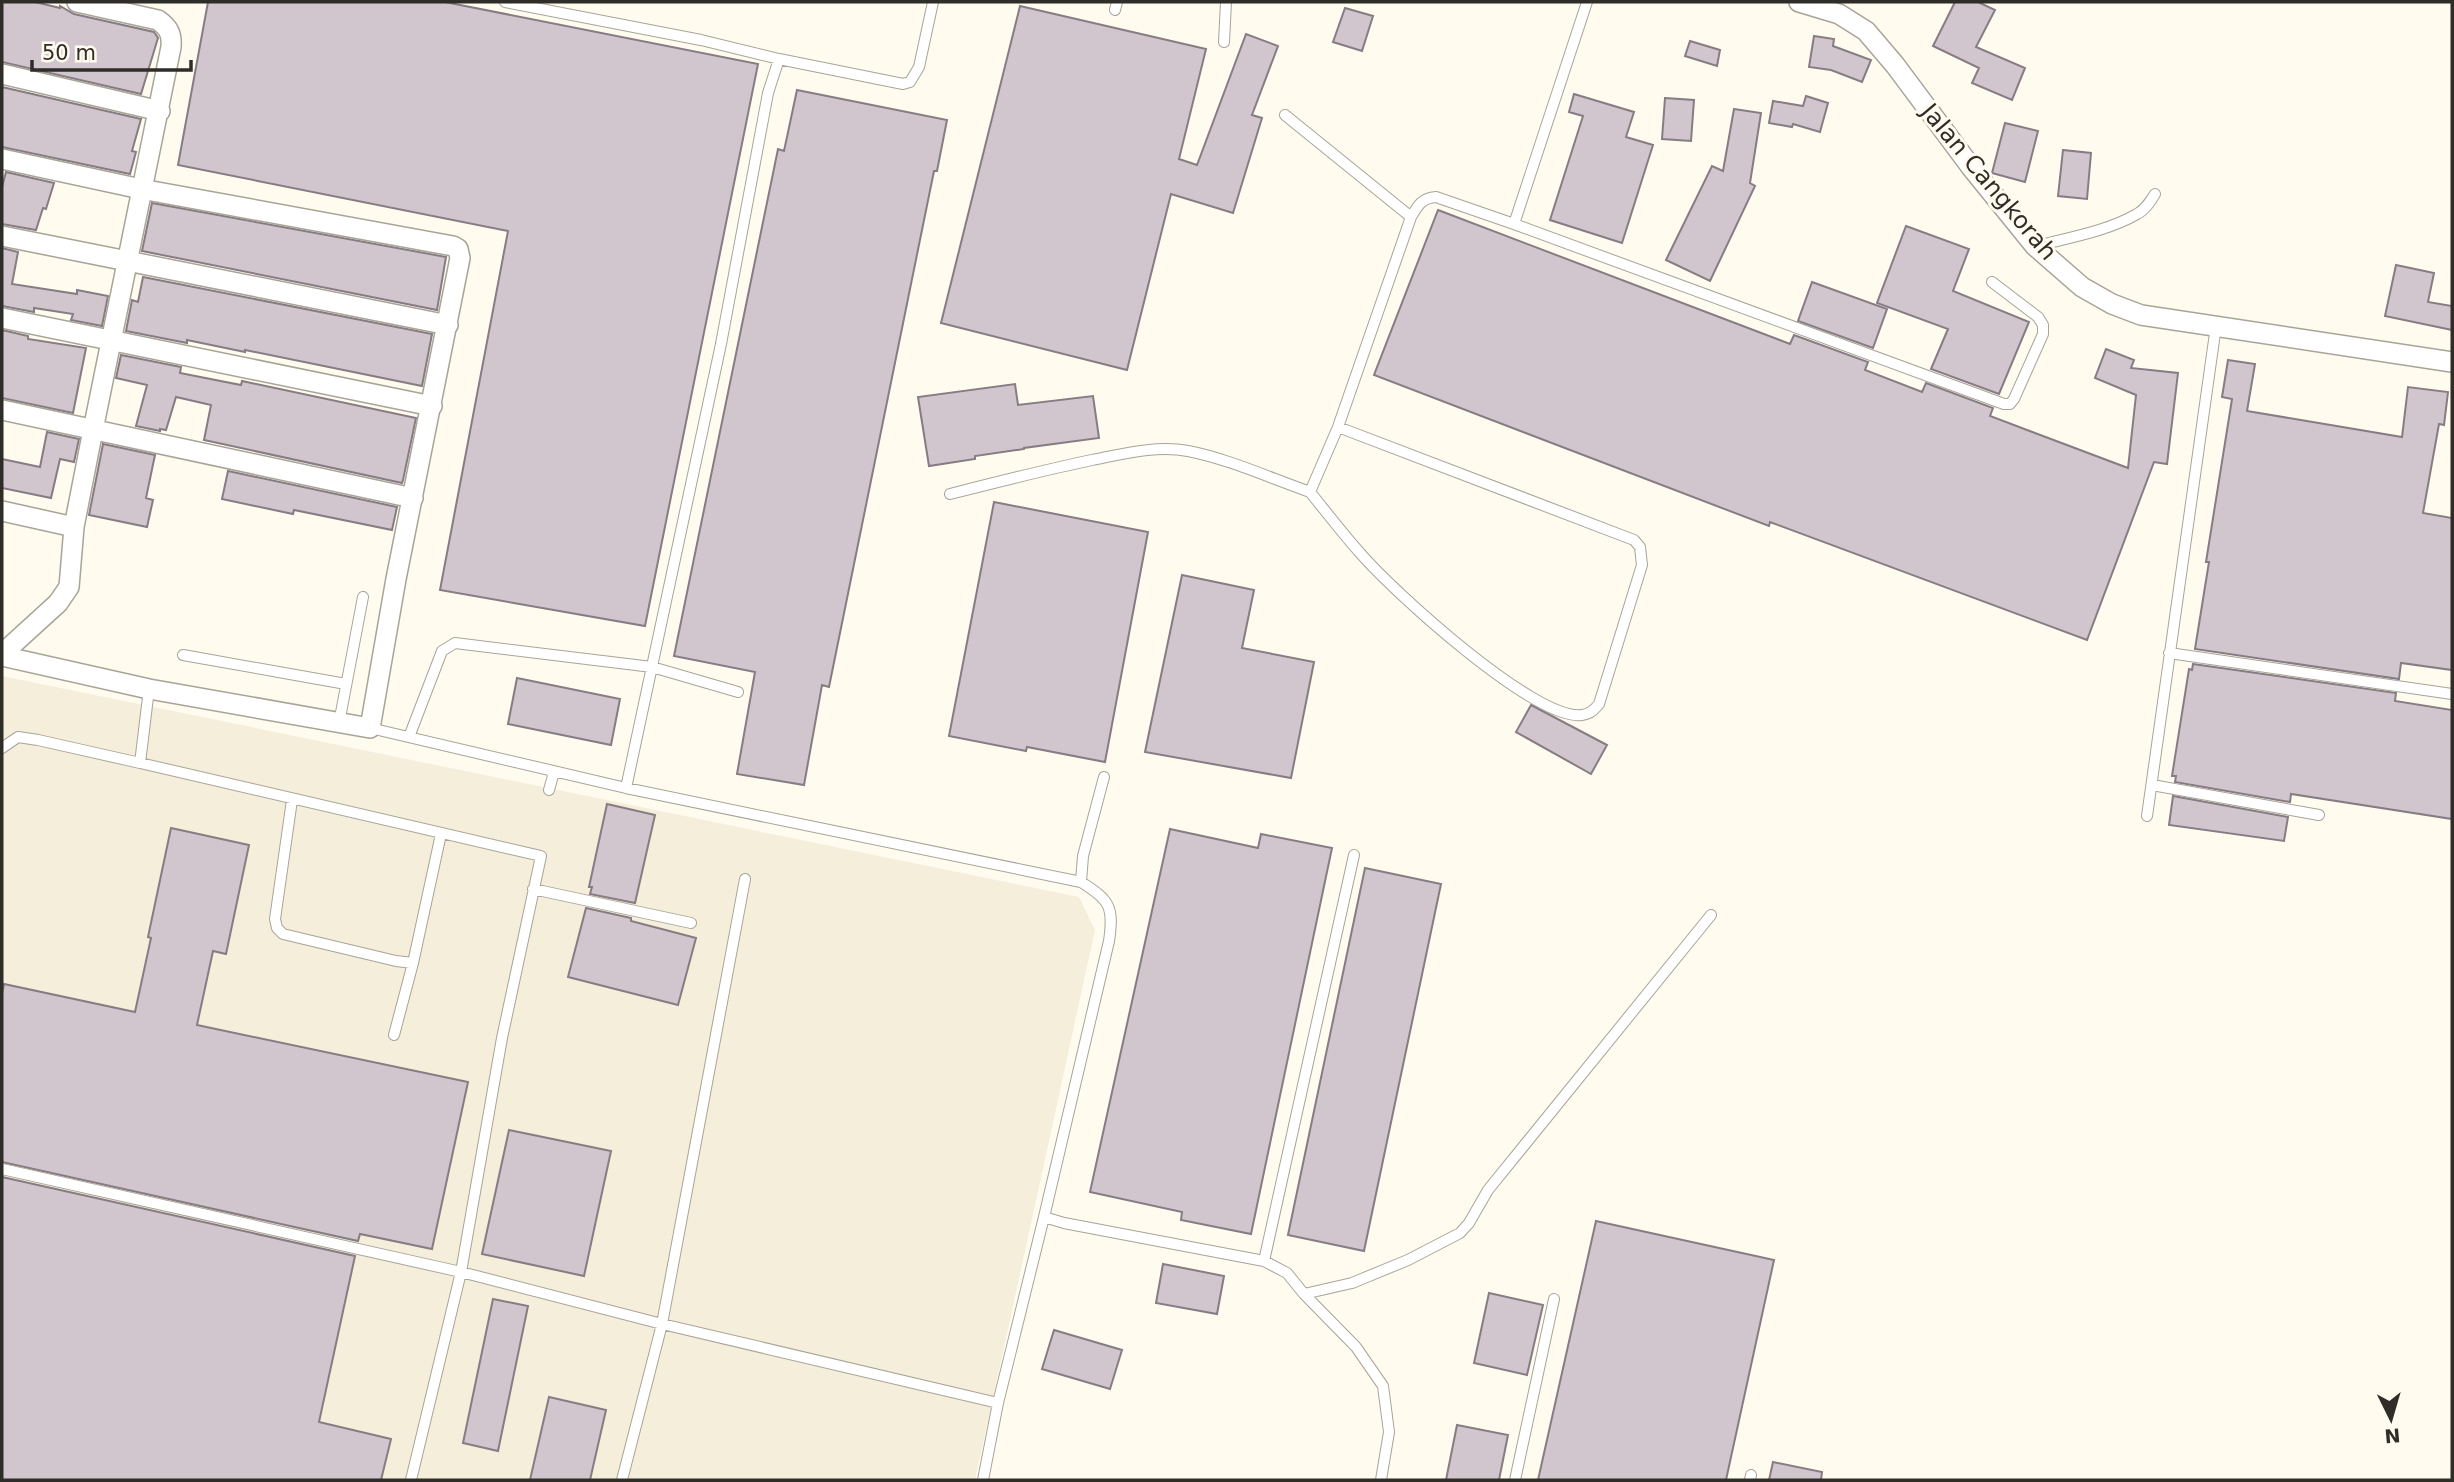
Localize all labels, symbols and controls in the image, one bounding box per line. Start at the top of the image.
scale bar [32,28,191,72]
text: 50 m [42,41,96,65]
street label: Jalan Cangkorah [1914,97,2063,266]
north arrow [2356,1384,2426,1454]
text: N [2384,1424,2401,1448]

